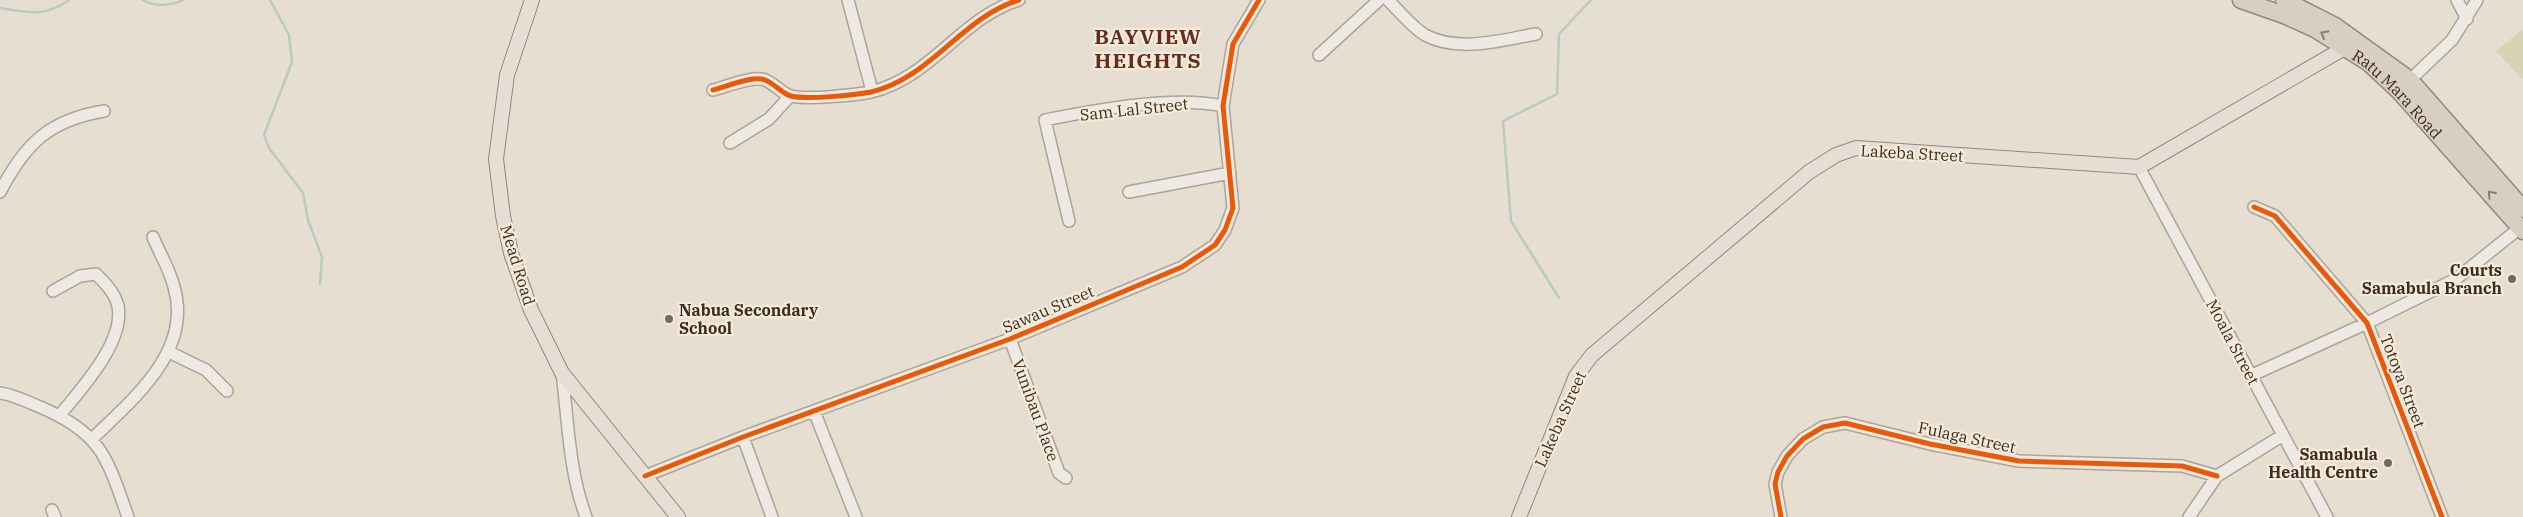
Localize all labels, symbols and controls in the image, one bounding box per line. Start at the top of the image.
district label: BAYVIEW HEIGHTS [1094,22,1202,74]
one-way arrow [2321,31,2330,41]
street label: Ratu Mara Road [2349,45,2447,143]
street label: Sam Lal Street [1079,93,1189,125]
street label: Lakeba Street [1860,140,1964,166]
one-way arrow [2488,191,2497,200]
street label: Mead Road [496,222,540,308]
place label: Courts Samabula Branch [2362,260,2502,298]
marker: Courts Samabula Branch [2506,273,2518,285]
street label: Sawau Street [999,281,1097,337]
street label: Moala Street [2202,296,2264,389]
place label: Nabua Secondary School [679,300,819,338]
marker: Nabua Secondary School [663,313,675,325]
street label: Totoya Street [2376,331,2430,431]
street label: Vunibau Place [1008,356,1064,464]
street label: Lakeba Street [1530,368,1590,470]
street label: Fulaga Street [1916,417,2018,457]
place label: Samabula Health Centre [2268,444,2378,482]
marker: Samabula Health Centre [2382,457,2394,469]

